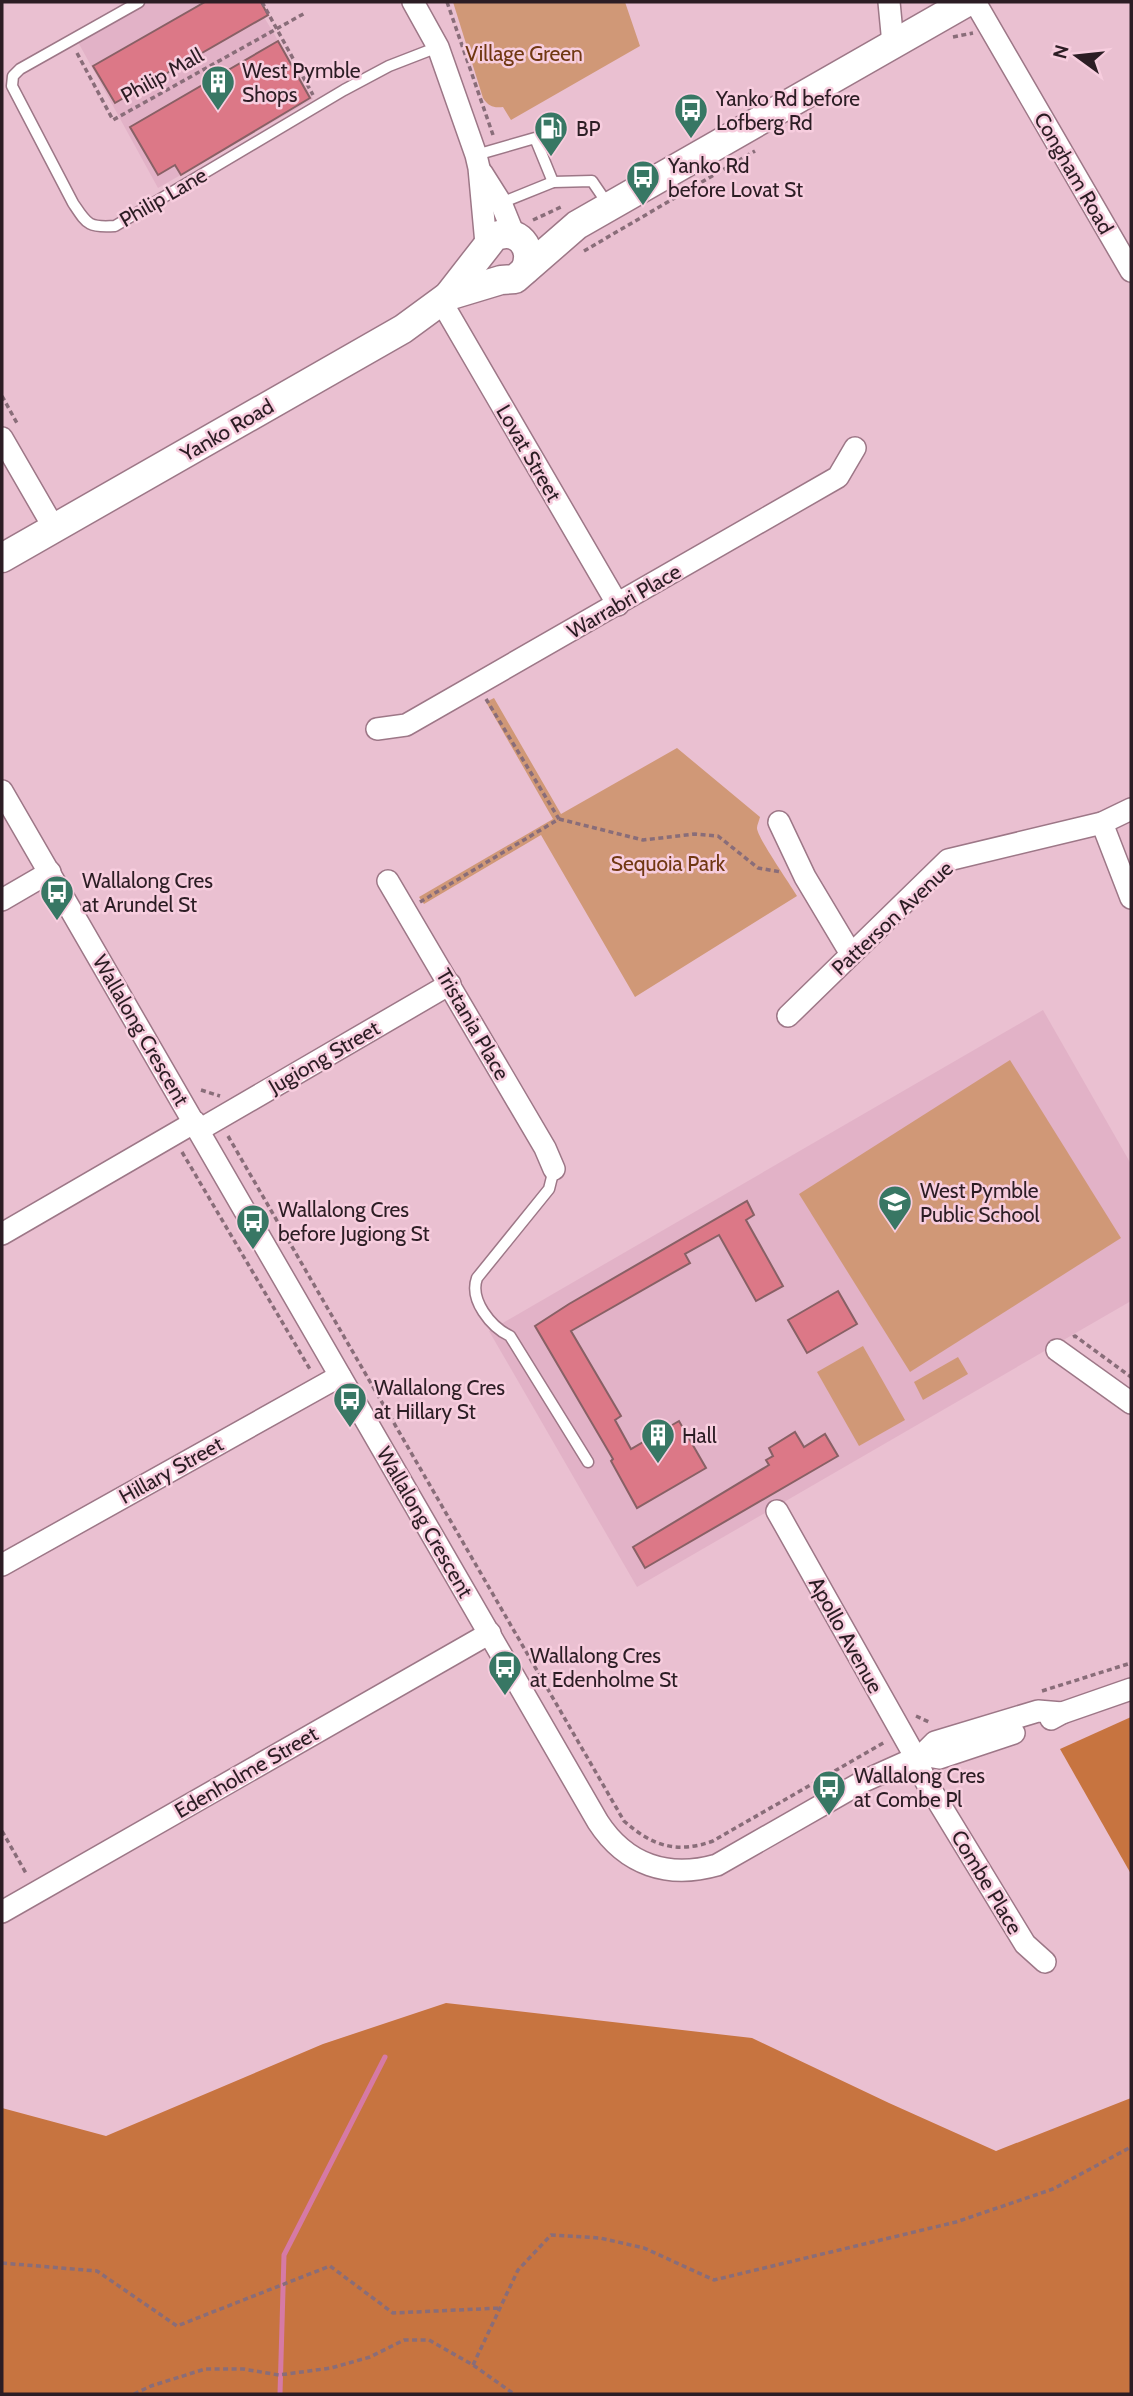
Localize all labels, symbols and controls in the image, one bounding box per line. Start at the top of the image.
north arrow [1042,21,1112,91]
park label: Village Green [465,41,583,66]
street label: Philip Mall [116,42,208,108]
text: N [1048,42,1074,61]
place label: West Pymble Shops [242,58,361,107]
building icon: West Pymble Shops [199,63,237,112]
place label: Yanko Rd before Lofberg Rd [715,86,860,135]
bus stop icon: Yanko Rd before Lofberg Rd [672,91,710,140]
street label: Congham Road [1029,108,1119,238]
fuel station icon: BP [532,109,570,158]
place label: BP [576,116,601,141]
place label: Yanko Rd before Lovat St [667,153,803,202]
bus stop icon: Yanko Rd before Lovat St [624,158,662,207]
street label: Philip Lane [115,162,211,232]
street label: Yanko Road [175,393,278,467]
street label: Lovat Street [491,400,567,506]
street label: Warrabri Place [563,558,685,644]
park label: Sequoia Park [611,851,726,876]
street label: Patterson Avenue [826,855,958,980]
place label: Wallalong Cres at Arundel St [82,868,213,917]
bus stop icon: Wallalong Cres at Arundel St [38,873,76,922]
street label: Wallalong Crescent [88,950,194,1110]
street label: Tristania Place [431,964,515,1084]
street label: Jugiong Street [263,1015,384,1099]
place label: West Pymble Public School [920,1178,1039,1227]
school or university icon: West Pymble Public School [876,1183,914,1232]
place label: Wallalong Cres before Jugiong St [278,1197,429,1246]
bus stop icon: Wallalong Cres before Jugiong St [234,1202,272,1251]
place label: Wallalong Cres at Hillary St [374,1375,505,1424]
bus stop icon: Wallalong Cres at Hillary St [331,1380,369,1429]
building icon: Hall [639,1416,677,1465]
place label: Hall [682,1423,717,1448]
street label: Hillary Street [115,1431,227,1509]
street label: Wallalong Crescent [372,1442,478,1602]
street label: Apollo Avenue [804,1573,888,1698]
place label: Wallalong Cres at Edenholme St [530,1643,678,1692]
bus stop icon: Wallalong Cres at Edenholme St [486,1648,524,1697]
street label: Edenholme Street [170,1721,322,1823]
place label: Wallalong Cres at Combe Pl [854,1763,985,1812]
bus stop icon: Wallalong Cres at Combe Pl [810,1768,848,1817]
street label: Combe Place [946,1825,1028,1939]

